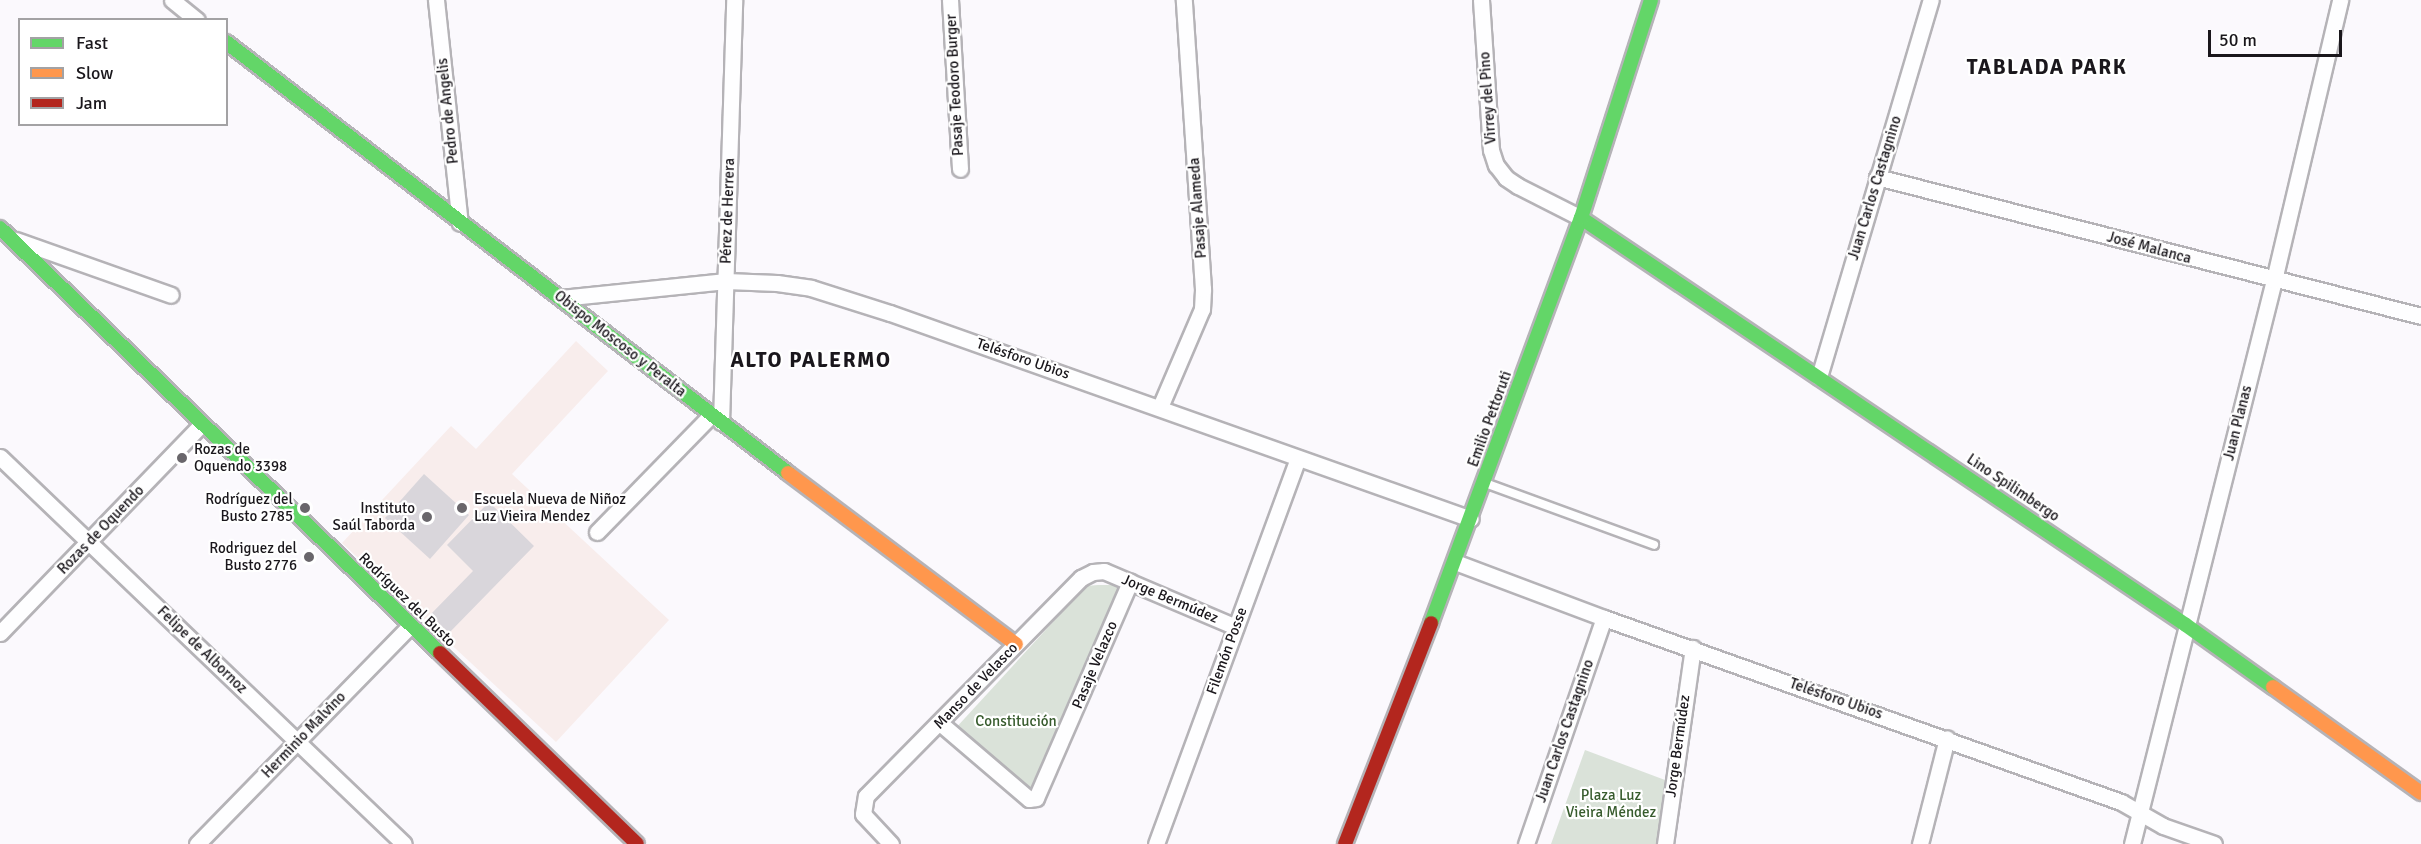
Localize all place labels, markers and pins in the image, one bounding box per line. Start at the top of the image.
place label: Rozas de Oquendo 3398 [194,440,287,475]
marker: Rozas de Oquendo 3398 [175,451,189,465]
place label: Rodríguez del Busto 2785 [205,490,293,525]
place label: Escuela Nueva de Niñoz Luz Vieira Mendez [474,490,626,525]
place label: Instituto Saúl Taborda [333,499,415,534]
marker: Rodríguez del Busto 2785 [298,501,312,515]
marker: Escuela Nueva de Niñoz Luz Vieira Mendez [455,501,469,515]
marker: Instituto Saúl Taborda [420,510,434,524]
place label: Rodriguez del Busto 2776 [209,539,297,574]
marker: Rodriguez del Busto 2776 [302,550,316,564]

